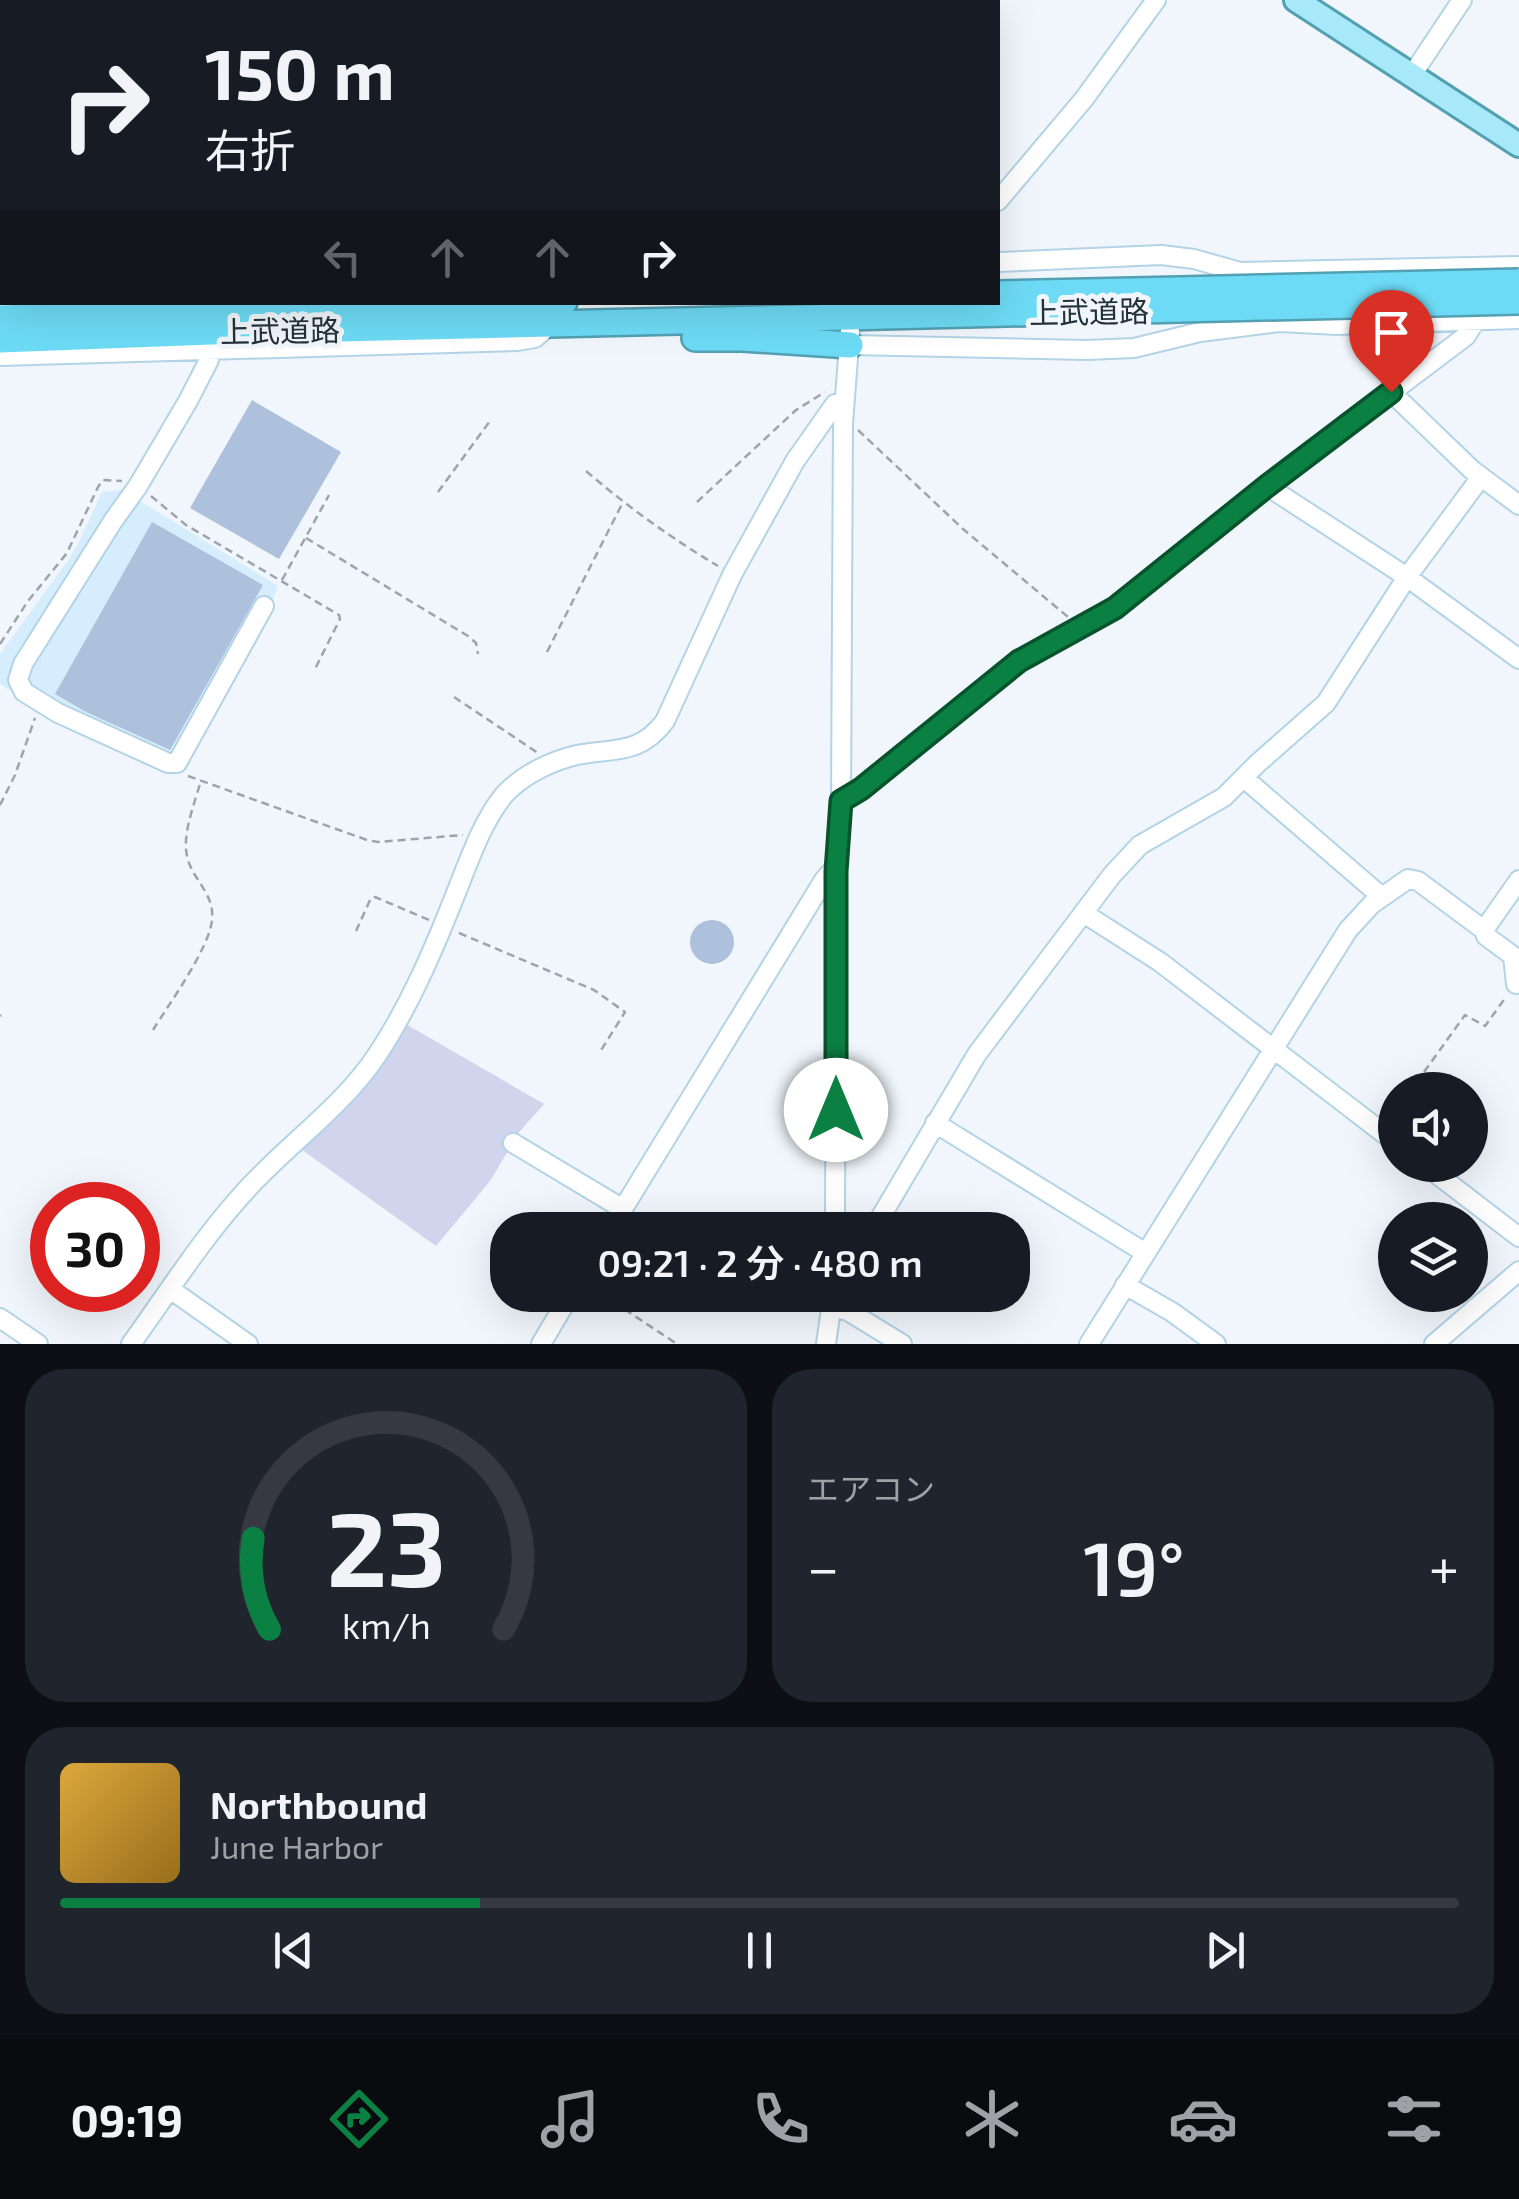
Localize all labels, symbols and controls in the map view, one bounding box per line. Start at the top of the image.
text: 150 m [205,30,395,114]
icon: right [40,40,170,170]
text: 右折 [205,122,295,176]
icon: left [315,230,370,285]
icon: ahead [420,230,475,285]
icon: ahead [525,230,580,285]
icon: right [630,230,685,285]
pin [1349,290,1434,393]
street label: 上武道路 [1029,292,1149,330]
icon: arrive [1364,305,1419,360]
street label: 上武道路 [220,311,340,349]
position arrow [784,1058,888,1162]
map controls [1378,1072,1488,1312]
button: sound [1378,1072,1488,1182]
speed limit sign: 30 [30,1182,160,1312]
button: layers [1378,1202,1488,1312]
text: 09:21 · 2 分 · 480 m [597,1239,923,1285]
text: エアコン [807,1469,935,1507]
text: 23 [326,1483,446,1608]
text: 19° [1083,1521,1185,1611]
text: − [807,1533,839,1599]
text: + [1429,1533,1459,1599]
text: km/h [342,1603,430,1646]
text: Northbound [210,1781,428,1827]
text: June Harbor [210,1827,383,1865]
icon: previous [266,1923,321,1978]
icon: pause [732,1923,787,1978]
icon: next [1198,1923,1253,1978]
icon: directions [324,2084,394,2154]
icon: music [535,2084,605,2154]
icon: phone [746,2084,816,2154]
icon: climate [957,2084,1027,2154]
icon: car [1168,2084,1238,2154]
icon: filters [1379,2084,1449,2154]
text: 09:19 [70,2092,183,2146]

